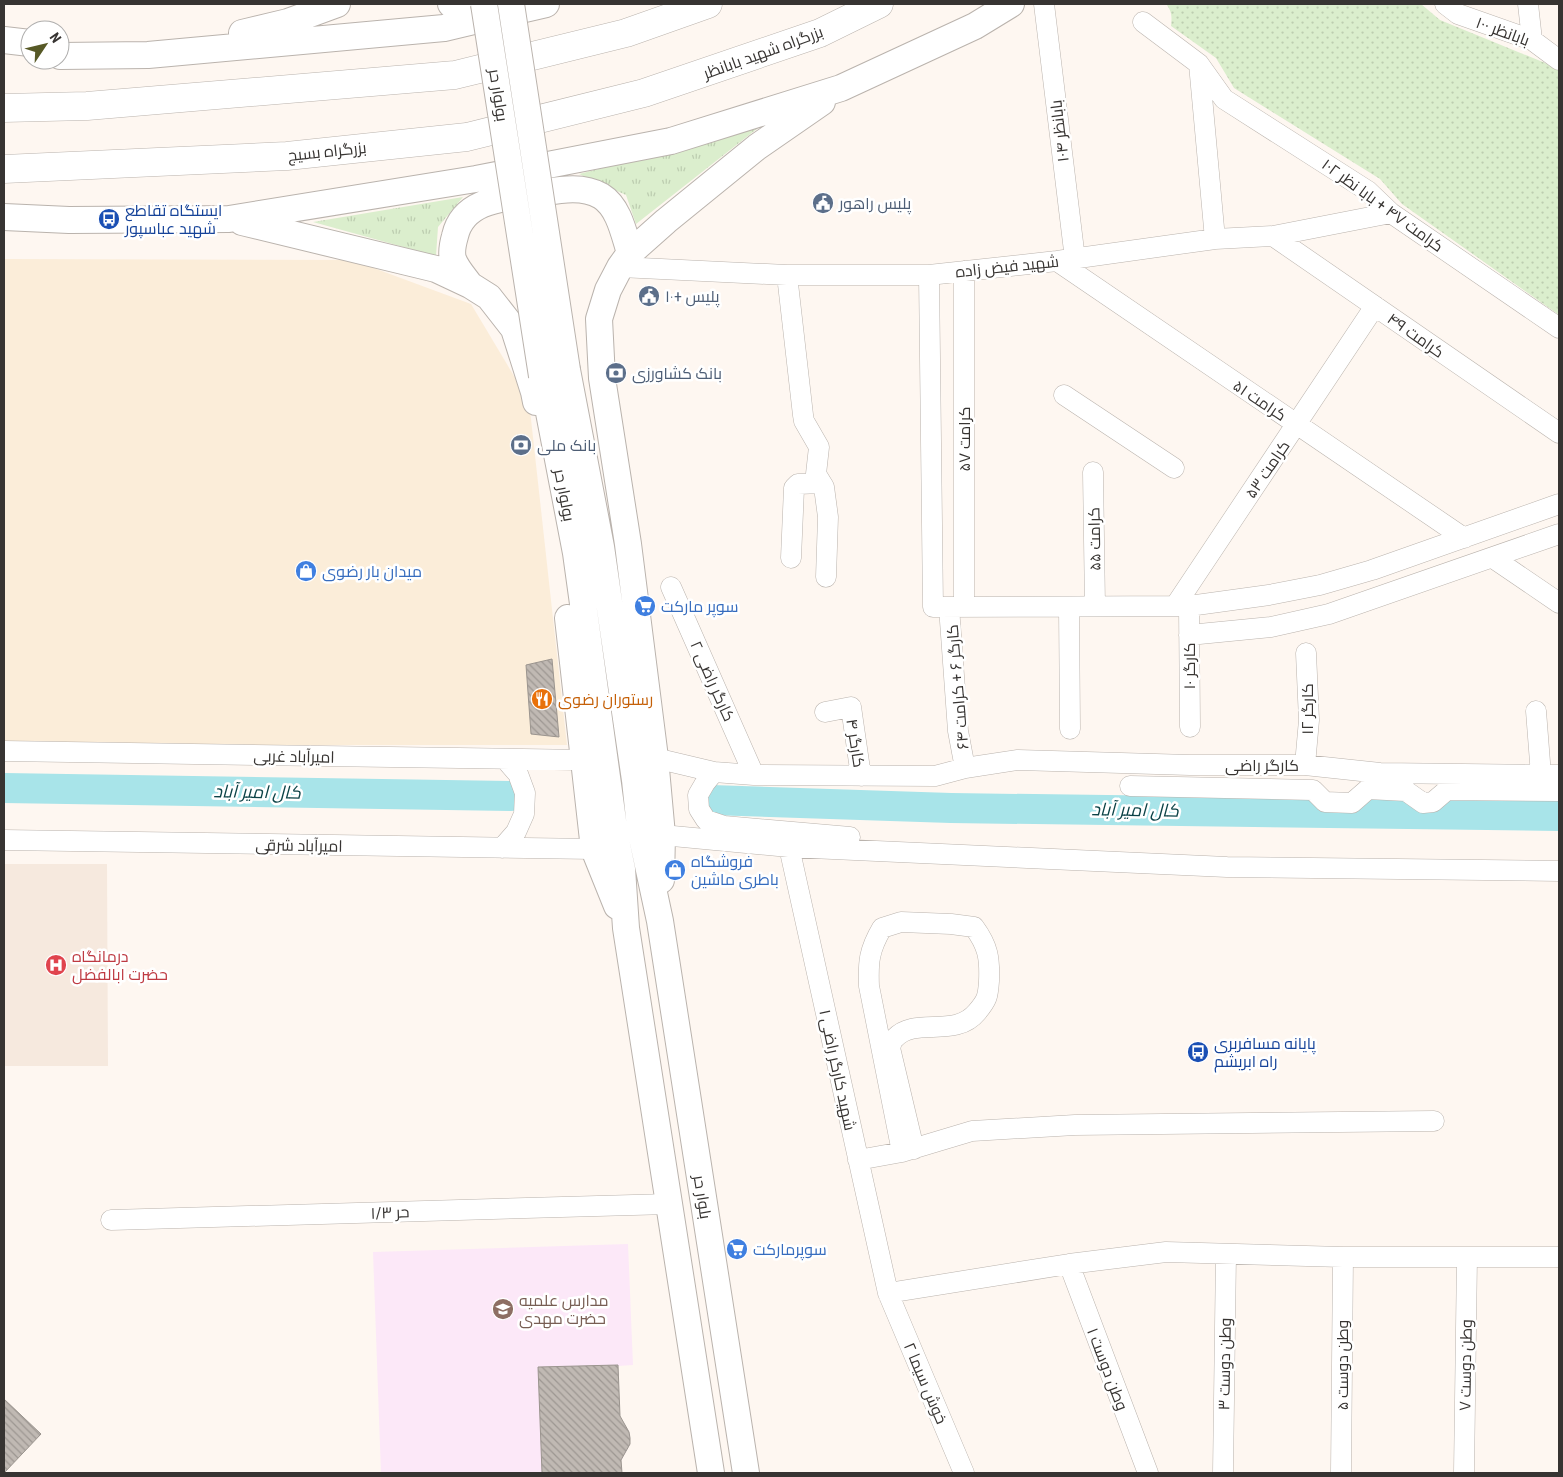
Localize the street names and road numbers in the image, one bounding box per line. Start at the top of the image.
street label: بابانظر ۱۰۰ [1473,13,1532,50]
street label: بزرگراه شهید بابانظر [700,22,826,84]
street label: بولوار حر [485,66,512,123]
street label: بابانظر ۱۰۴ [1046,99,1073,163]
street label: بزرگراه بسیج [287,138,368,167]
street label: کرامت ۴۷ + بابا نظر ۱۰۲ [1318,155,1447,256]
street label: شهید فیض زاده [954,252,1060,282]
street label: کرامت ۴۹ [1384,309,1448,362]
street label: کرامت ۵۱ [1230,376,1290,425]
street label: کرامت ۵۷ [955,407,974,471]
street label: کرامت ۵۳ [1241,437,1294,502]
street label: بولوار حر [550,466,579,523]
street label: کرامت ۵۵ [1084,507,1105,571]
street label: کارگر ۶ + کرامت ۶۴ [943,624,972,750]
street label: کارگر راضی ۲ [685,638,739,725]
street label: کارگر ۱۰ [1180,642,1199,690]
street label: کارگر ۱۲ [1298,683,1317,735]
street label: کارگر ۴ [842,717,869,769]
street label: امیرآباد غربی [253,746,335,768]
street label: کارگر راضی [1225,756,1299,776]
street label: امیرآباد شرقی [255,835,343,857]
street label: شهید کارگر راضی ۱ [814,1008,860,1133]
street label: بلوار حر [690,1173,715,1220]
street label: حر ۱/۳ [370,1202,410,1223]
street label: وطن دوست ۳ [1214,1317,1236,1411]
street label: وطن دوست ۷ [1455,1319,1477,1411]
street label: وطن دوست ۵ [1333,1320,1353,1410]
street label: وطن دوست ۱ [1082,1325,1132,1413]
street label: خوش سیما ۲ [899,1340,951,1427]

